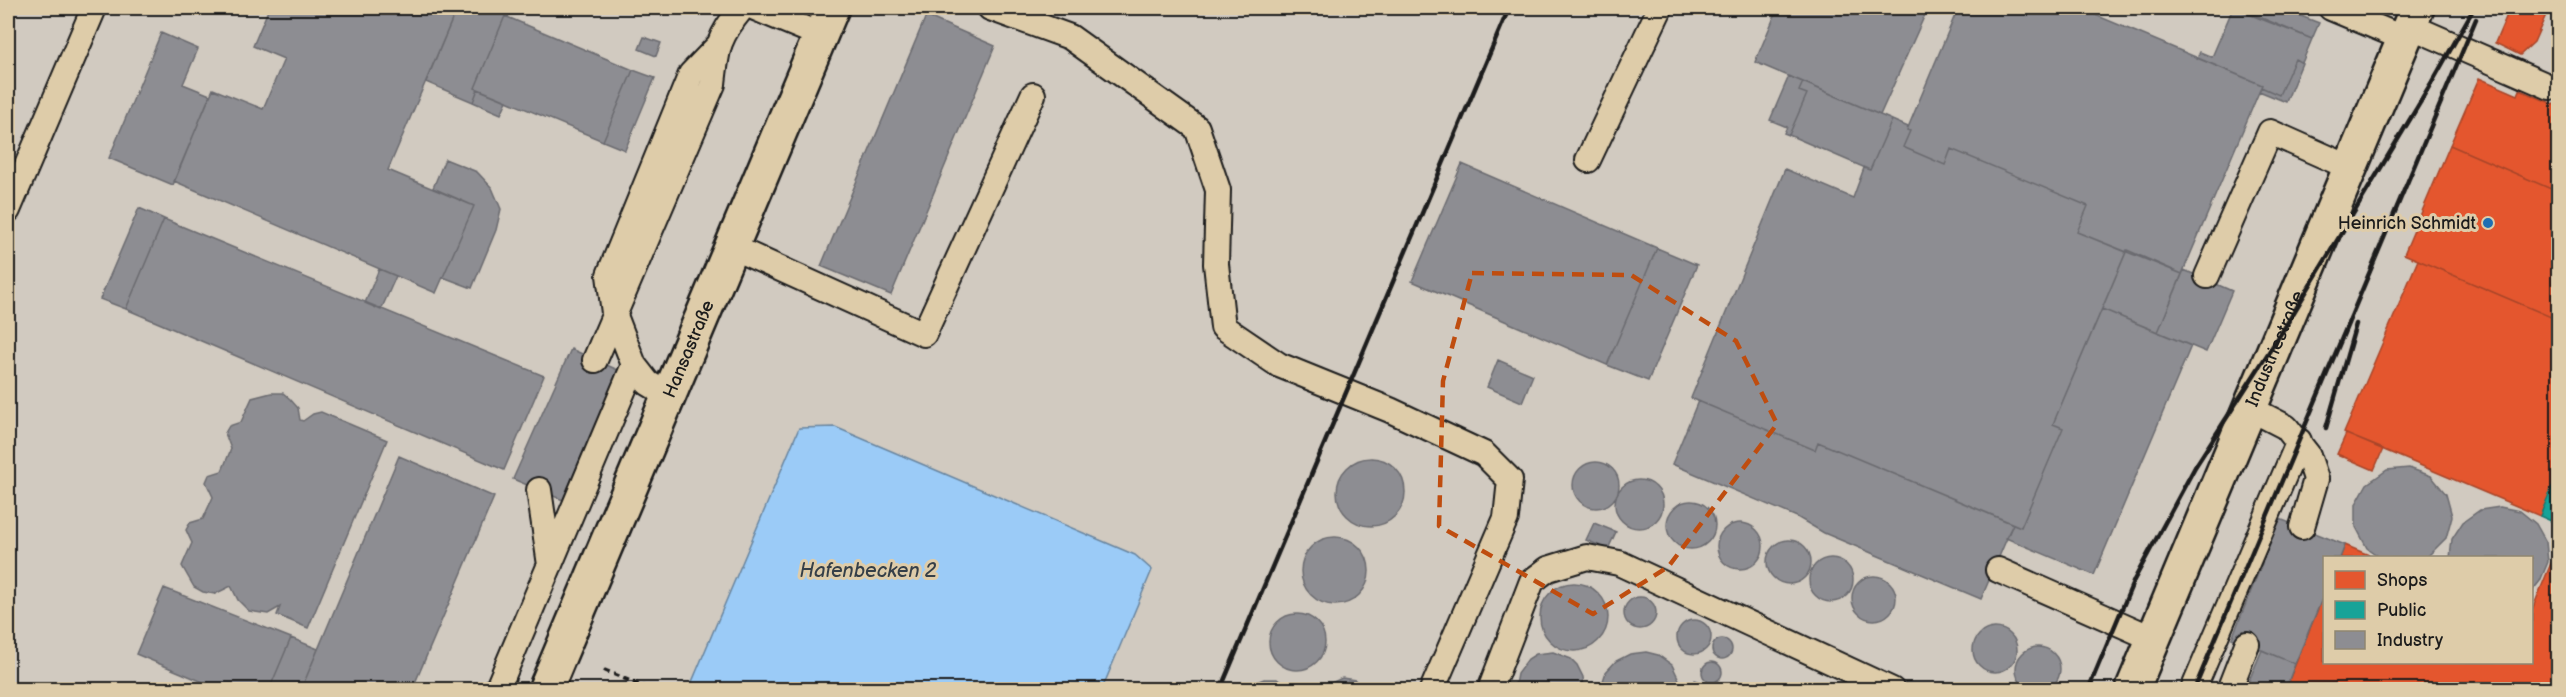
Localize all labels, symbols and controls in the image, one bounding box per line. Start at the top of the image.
place label: Heinrich Schmidt [2338,213,2476,234]
marker: Heinrich Schmidt [2481,216,2495,230]
street label: Industriestraße [2241,287,2308,410]
street label: Hansastraße [659,297,719,401]
legend [2323,556,2533,664]
water label: Hafenbecken 2 [800,559,937,583]
text: Shops [2377,570,2428,591]
text: Public [2377,600,2426,621]
text: Industry [2377,630,2444,651]

